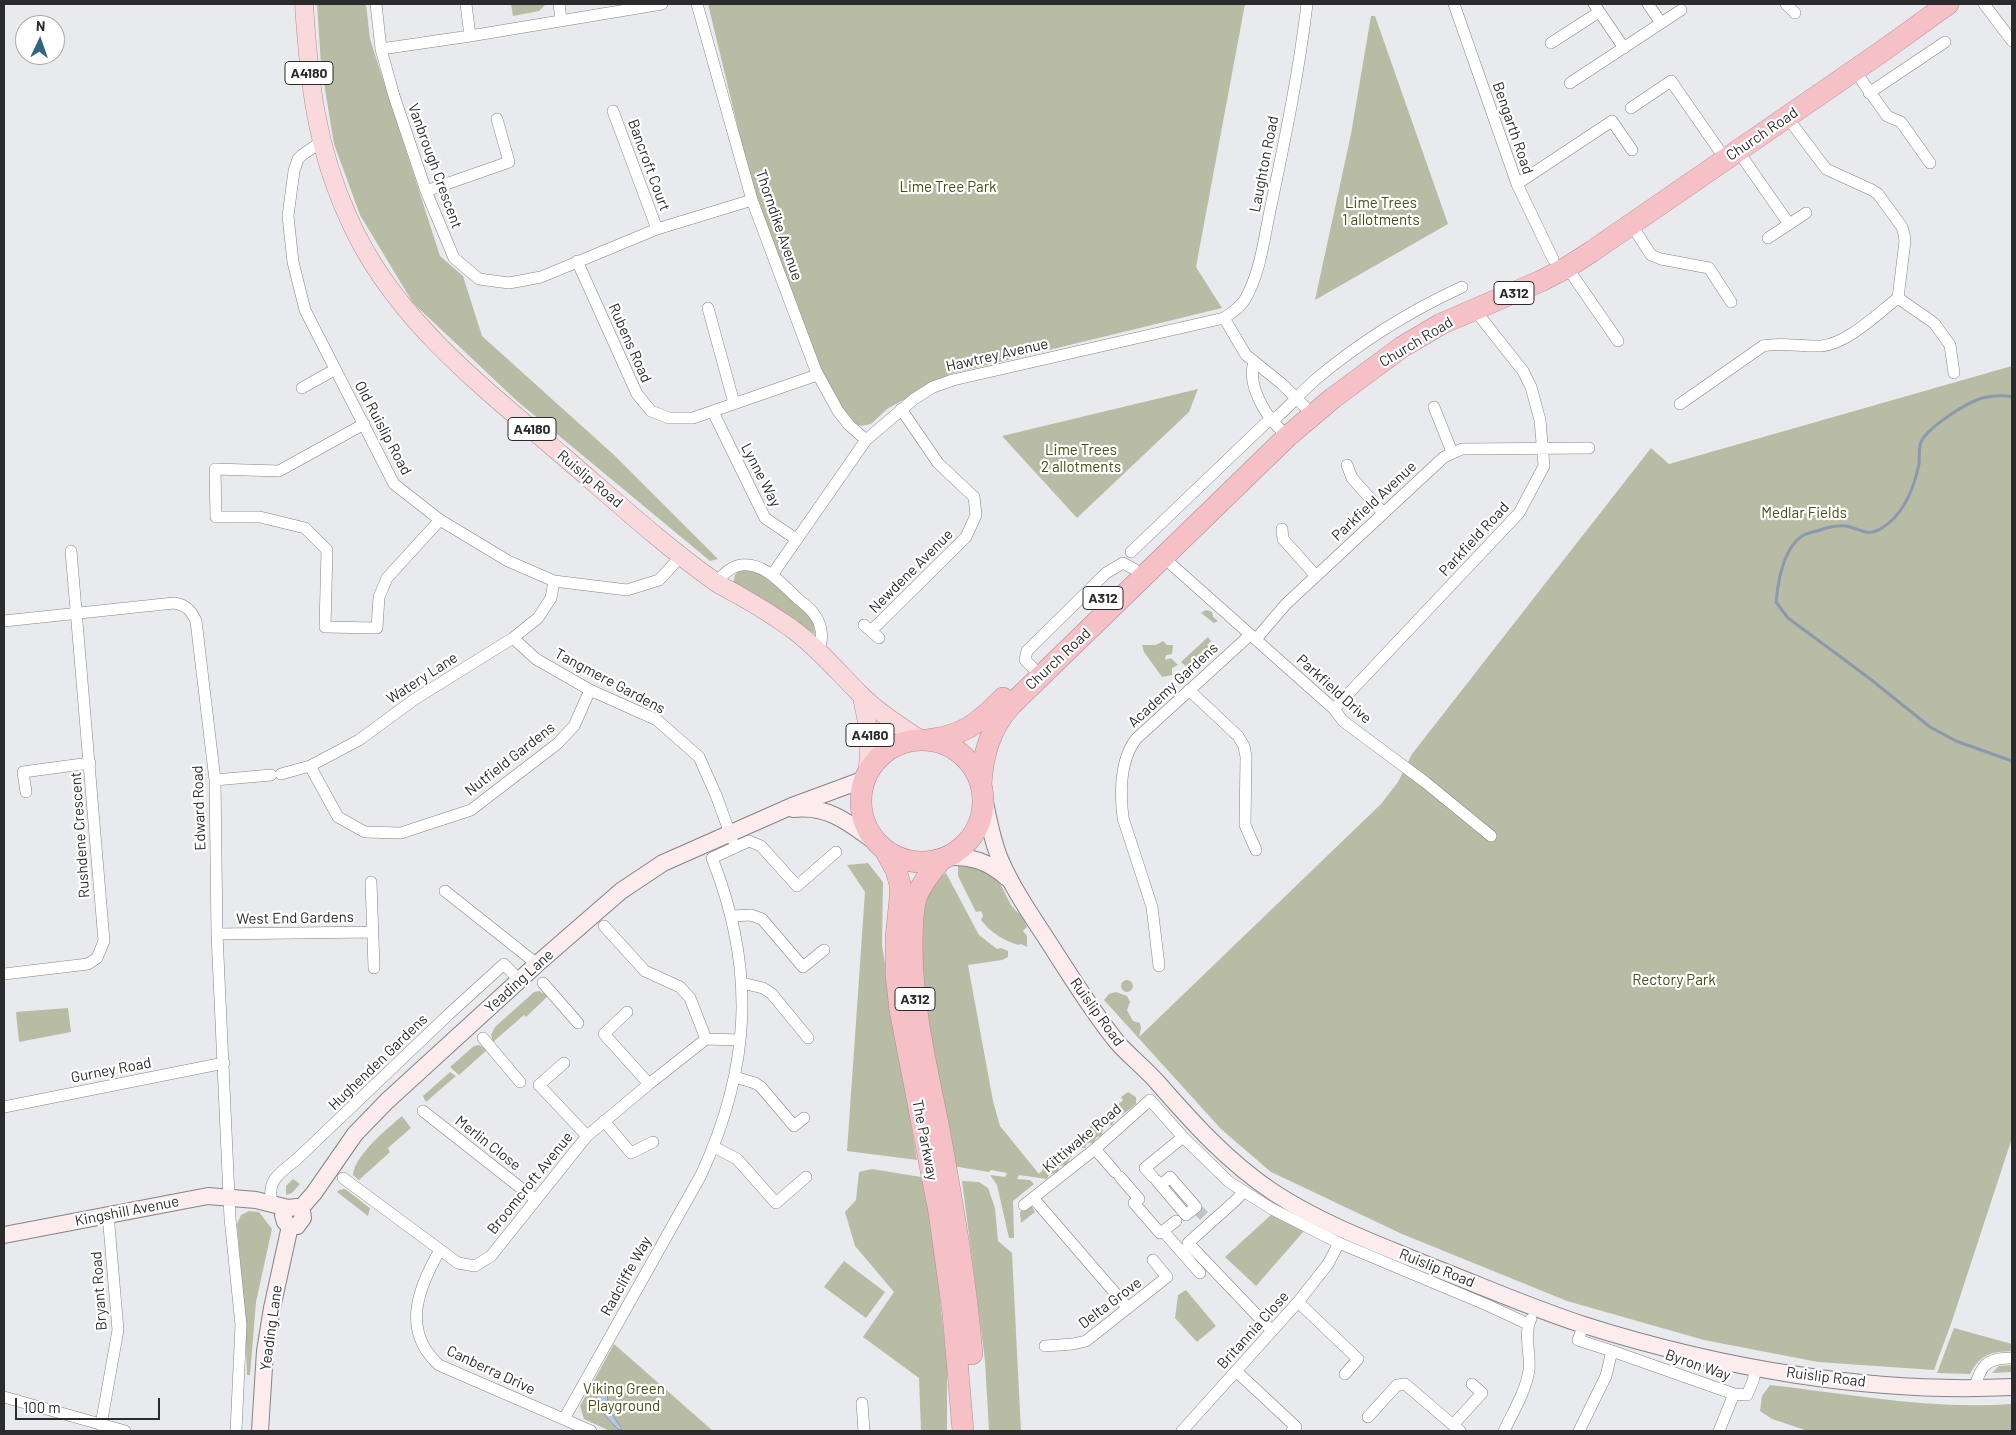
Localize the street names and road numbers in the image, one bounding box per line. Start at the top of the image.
road number: A4180 [285,62,333,84]
street label: Bengarth Road [1489,79,1537,177]
street label: Vanbrough Crescent [404,101,466,231]
street label: Church Road [1723,103,1801,165]
street label: Laughton Road [1246,114,1282,214]
street label: Bancroft Court [624,117,674,213]
street label: Thorndike Avenue [752,167,806,283]
road number: A312 [1494,282,1534,304]
street label: Rubens Road [605,301,655,385]
street label: Church Road [1376,313,1456,371]
street label: Hawtrey Avenue [944,334,1050,376]
street label: Old Ruislip Road [351,378,415,478]
road number: A4180 [508,418,556,440]
street label: Lynne Way [737,440,785,510]
street label: Ruislip Road [554,446,626,512]
street label: Parkfield Avenue [1328,457,1420,545]
street label: Parkfield Road [1435,498,1513,580]
street label: Newdene Avenue [865,525,957,617]
road number: A312 [1083,586,1123,610]
street label: Church Road [1022,624,1094,694]
street label: Academy Gardens [1124,639,1222,731]
street label: Tangmere Gardens [552,644,668,718]
street label: Watery Lane [383,648,461,708]
street label: Parkfield Drive [1293,651,1375,727]
street label: Nutfield Gardens [461,718,559,800]
road number: A4180 [846,724,894,746]
street label: Edward Road [189,765,209,851]
street label: Rushdene Crescent [67,771,93,899]
street label: West End Gardens [236,908,354,928]
street label: Yeading Lane [481,945,557,1017]
street label: Ruislip Road [1066,974,1128,1050]
road number: A312 [895,988,935,1011]
street label: Hughenden Gardens [325,1010,431,1114]
street label: Gurney Road [69,1053,153,1087]
street label: The Parkway [908,1098,942,1182]
street label: Kittiwake Road [1039,1100,1125,1176]
street label: Merlin Close [452,1112,524,1174]
street label: Broomcroft Avenue [483,1128,577,1238]
street label: Kingshill Avenue [73,1192,181,1230]
street label: Radcliffe Way [597,1233,655,1319]
street label: Ruislip Road [1397,1245,1477,1291]
street label: Bryant Road [87,1251,111,1331]
street label: Delta Grove [1075,1273,1145,1333]
street label: Yeading Lane [256,1284,286,1372]
street label: Britannia Close [1213,1287,1293,1373]
street label: Canberra Drive [444,1342,538,1398]
street label: Byron Way [1663,1345,1733,1385]
street label: Ruislip Road [1785,1363,1867,1391]

